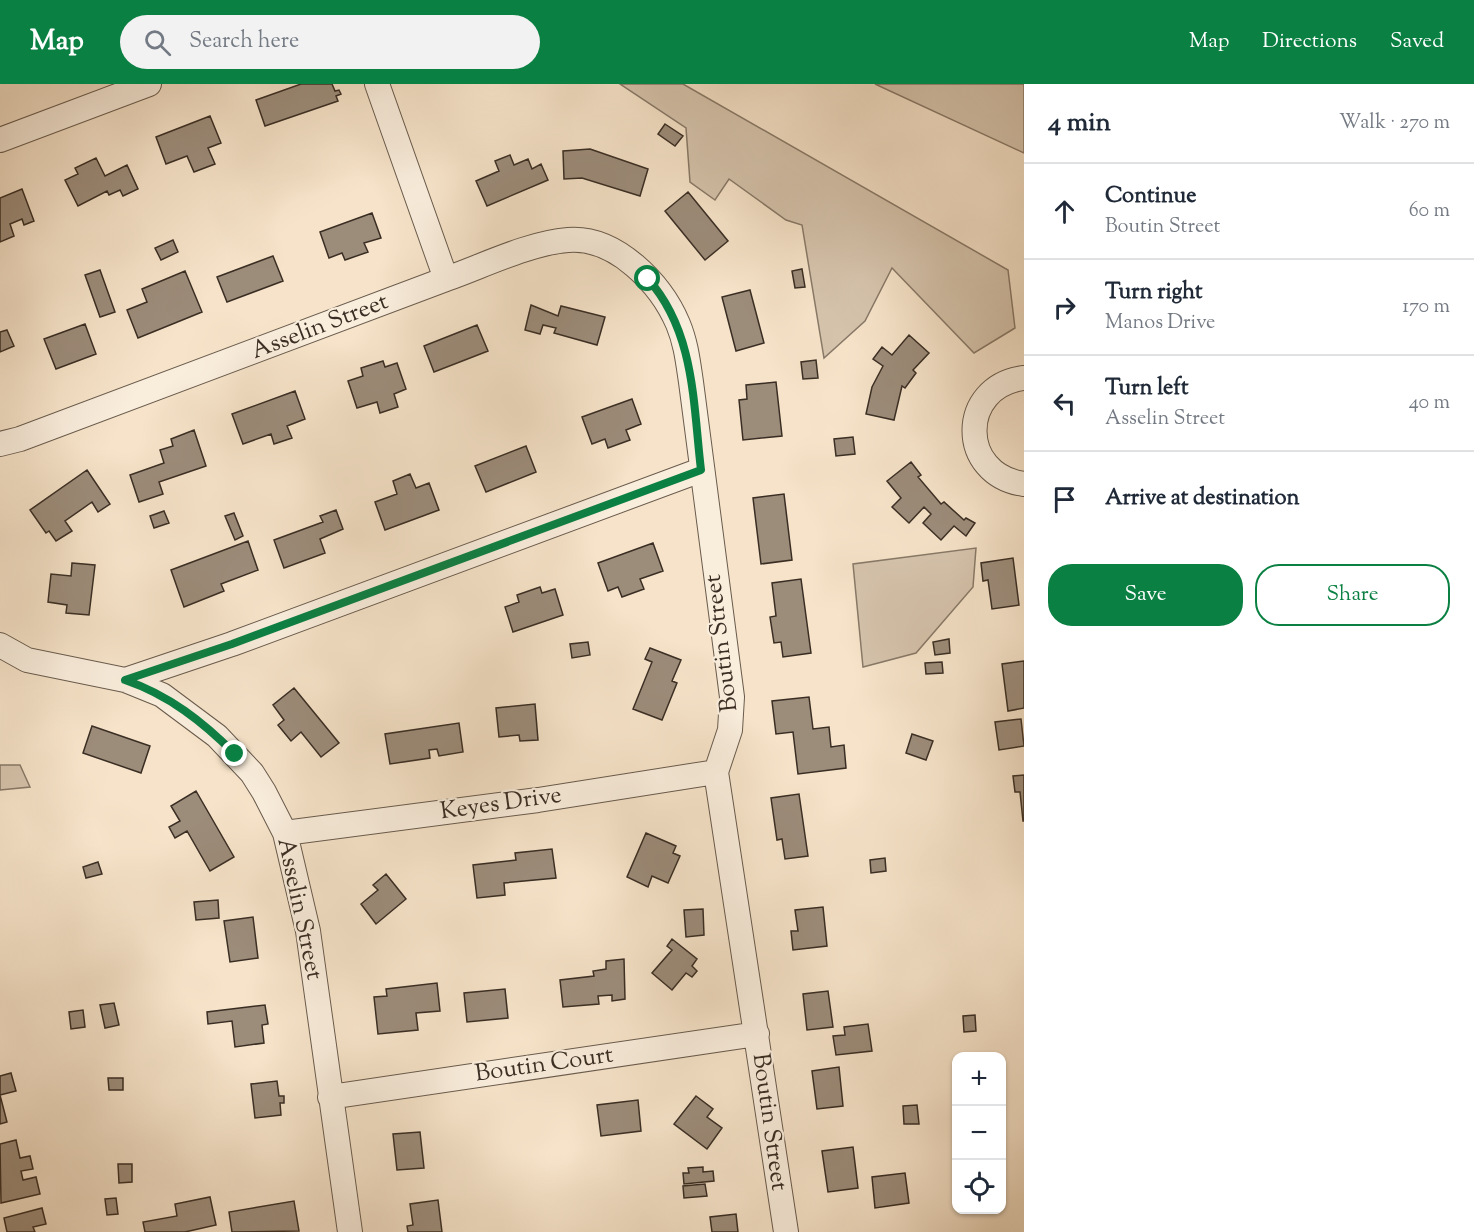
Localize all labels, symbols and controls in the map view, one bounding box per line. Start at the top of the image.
search box [120,15,540,69]
text: Map [30,22,84,62]
icon: search [141,26,174,59]
text: Search here [189,26,299,58]
text: Map [1189,27,1229,57]
text: Directions [1262,27,1357,57]
text: Saved [1390,27,1444,57]
text: 4 min [1048,105,1111,142]
text: Walk · 270 m [1339,109,1450,138]
text: Continue [1105,181,1196,213]
icon: ahead [1048,195,1081,228]
text: 60 m [1409,197,1450,226]
text: Boutin Street [1105,213,1220,242]
route start [634,265,660,291]
text: Turn right [1105,277,1202,309]
street label: Asselin Street [247,285,393,369]
icon: right [1048,291,1081,324]
text: 170 m [1402,293,1450,322]
text: Manos Drive [1105,309,1215,338]
text: Turn left [1105,373,1188,405]
icon: left [1048,387,1081,420]
text: 40 m [1409,389,1450,418]
text: Asselin Street [1105,405,1225,434]
icon: arrive [1048,483,1081,516]
text: Arrive at destination [1105,483,1300,515]
button: Save [1048,564,1243,626]
button: Share [1255,564,1450,626]
street label: Boutin Street [697,572,747,714]
route end [221,740,247,766]
street label: Keyes Drive [438,779,564,829]
street label: Asselin Street [267,835,331,983]
street label: Boutin Court [473,1038,615,1092]
street label: Boutin Street [743,1051,795,1193]
map controls [952,1052,1006,1214]
button: + [952,1052,1006,1106]
button: − [952,1106,1006,1160]
button: locate [952,1160,1006,1214]

